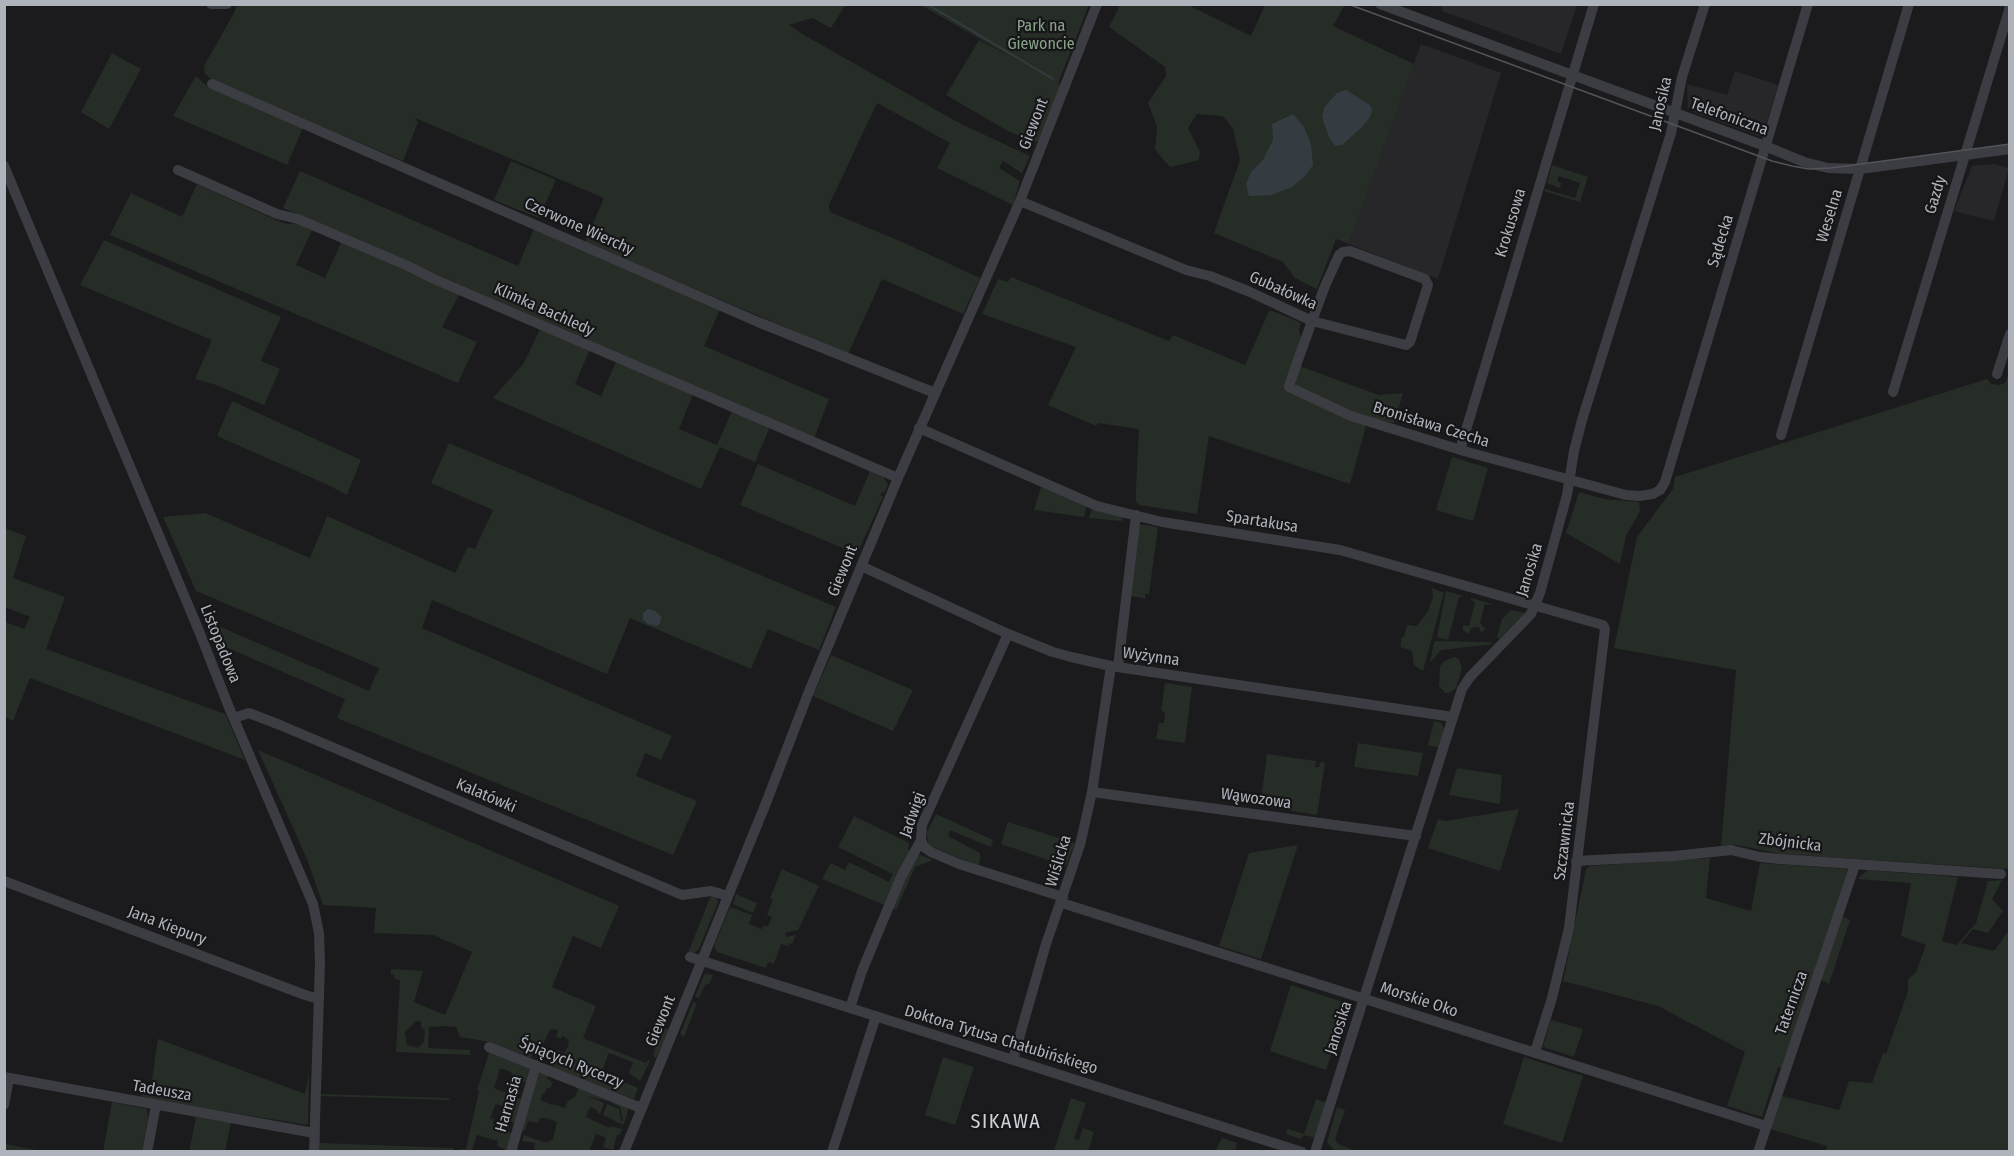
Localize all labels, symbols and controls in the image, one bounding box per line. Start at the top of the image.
park label: Park na Giewoncie [1007,17,1075,55]
street label: Janosika [1645,75,1677,133]
street label: Telefoniczna [1687,94,1771,140]
street label: Giewont [1015,96,1053,152]
street label: Gazdy [1921,174,1951,216]
street label: Krokusowa [1491,186,1531,260]
street label: Weselna [1813,187,1847,245]
street label: Czerwone Wierchy [521,194,637,260]
street label: Sądecka [1704,212,1738,270]
street label: Gubałówka [1246,268,1320,314]
street label: Klimka Bachledy [491,279,597,341]
street label: Bronisława Czecha [1370,398,1492,452]
street label: Spartakusa [1224,507,1300,537]
street label: Janosika [1513,541,1547,599]
street label: Giewont [824,543,862,599]
street label: Listopadowa [196,602,244,686]
street label: Wyżynna [1121,644,1181,670]
street label: Kalatówki [453,775,519,817]
street label: Wąwozowa [1220,785,1292,813]
street label: Jadwigi [896,790,930,840]
street label: Szczawnicka [1551,800,1579,882]
street label: Zbójnicka [1758,830,1822,856]
street label: Wiślicka [1042,833,1076,889]
street label: Jana Kiepury [125,902,209,950]
street label: Taternicza [1772,969,1812,1037]
street label: Morskie Oko [1378,978,1460,1022]
street label: Giewont [642,993,680,1049]
street label: Janosika [1321,999,1357,1057]
street label: Doktora Tytusa Chałubińskiego [902,1001,1100,1079]
street label: Śpiących Rycerzy [516,1033,626,1093]
street label: Harnasia [492,1073,526,1135]
street label: Tadeusza [131,1076,193,1106]
district label: SIKAWA [971,1110,1041,1134]

